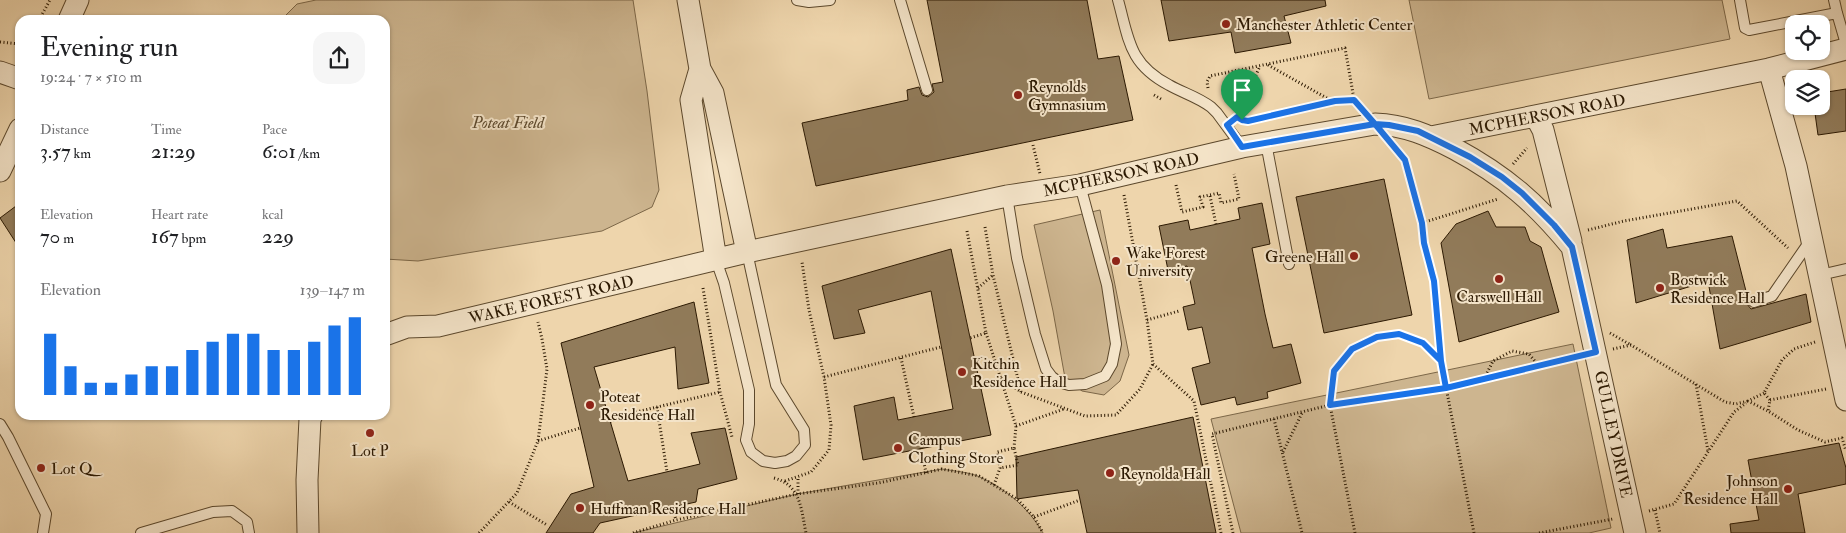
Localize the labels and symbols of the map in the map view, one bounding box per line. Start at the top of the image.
place label: Manchester Athletic Center [1236,15,1412,35]
marker: Manchester Athletic Center [1220,18,1232,30]
pin [1221,69,1263,120]
place label: Reynolds Gymnasium [1028,77,1107,115]
marker: Reynolds Gymnasium [1012,89,1024,101]
street label: MCPHERSON ROAD [1467,90,1627,140]
park label: Poteat Field [471,113,545,133]
street label: MCPHERSON ROAD [1041,149,1201,201]
place label: Wake Forest University [1125,243,1206,281]
place label: Greene Hall [1265,247,1344,267]
marker: Greene Hall [1348,250,1360,262]
marker: Wake Forest University [1110,255,1122,267]
place label: Bostwick Residence Hall [1670,270,1765,308]
street label: WAKE FOREST ROAD [466,271,636,329]
marker: Carswell Hall [1493,273,1505,285]
marker: Bostwick Residence Hall [1654,282,1666,294]
place label: Carswell Hall [1456,287,1542,307]
place label: Kitchin Residence Hall [972,354,1067,392]
marker: Kitchin Residence Hall [956,366,968,378]
street label: GULLEY DRIVE [1590,369,1636,500]
place label: Poteat Residence Hall [600,387,695,425]
marker: Poteat Residence Hall [584,399,596,411]
marker: Lot P [364,427,376,439]
place label: Campus Clothing Store [908,430,1003,468]
place label: Lot P [351,441,389,461]
marker: Campus Clothing Store [892,442,904,454]
place label: Lot Q [51,459,103,479]
marker: Lot Q [35,462,47,474]
place label: Reynolda Hall [1120,464,1211,484]
marker: Reynolda Hall [1104,467,1116,479]
place label: Johnson Residence Hall [1683,471,1778,509]
marker: Johnson Residence Hall [1782,483,1794,495]
place label: Huffman Residence Hall [590,499,746,519]
marker: Huffman Residence Hall [574,502,586,514]

